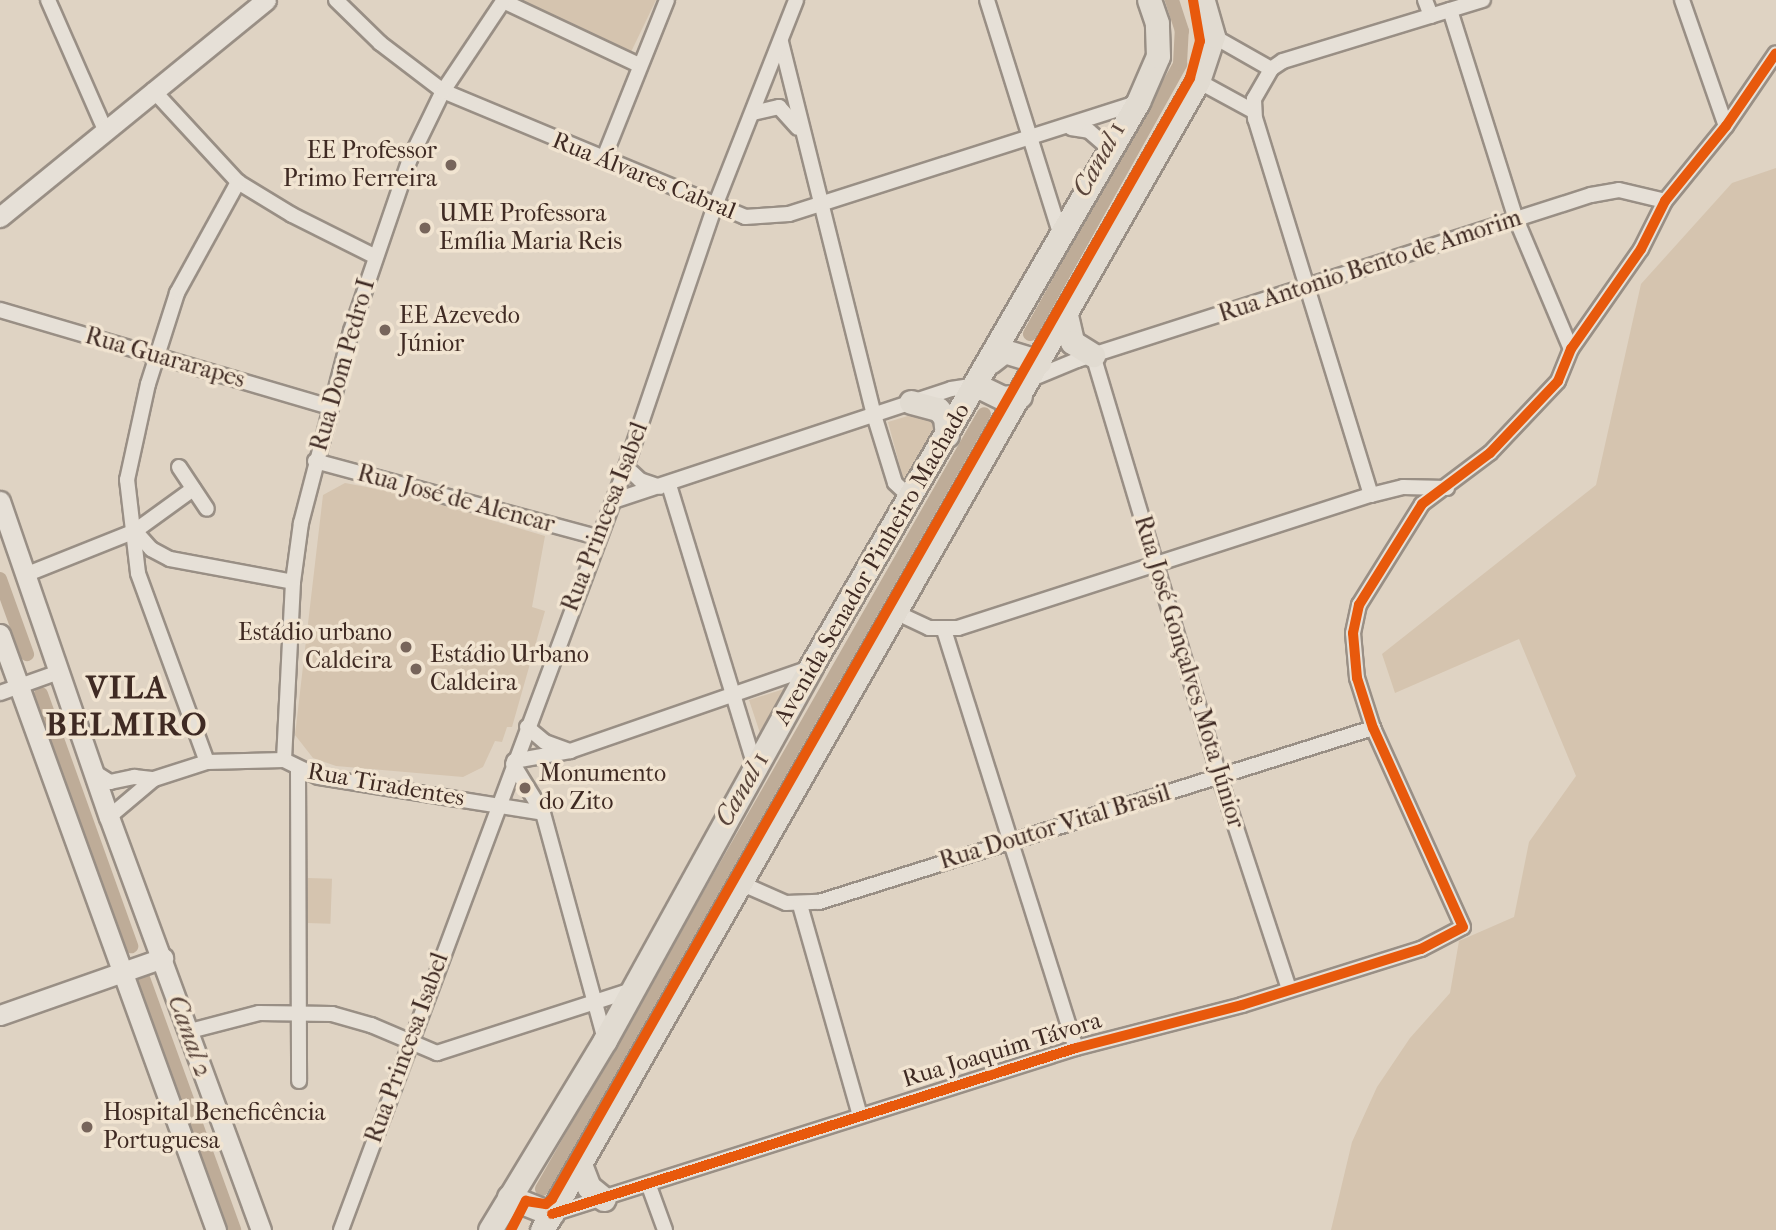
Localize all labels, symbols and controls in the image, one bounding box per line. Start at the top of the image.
water label: Canal 1 [1066,116,1132,202]
street label: Rua Álvares Cabral [548,126,740,226]
place label: EE Professor Primo Ferreira [283,137,437,193]
marker: EE Professor Primo Ferreira [443,157,459,173]
place label: UME Professora Emília Maria Reis [439,200,622,256]
street label: Rua Antonio Bento de Amorim [1215,203,1525,329]
marker: UME Professora Emília Maria Reis [417,220,433,236]
street label: Rua Dom Pedro I [305,276,381,454]
place label: EE Azevedo Júnior [399,302,520,358]
street label: Rua Guararapes [82,321,248,395]
marker: EE Azevedo Júnior [377,322,393,338]
street label: Avenida Senador Pinheiro Machado [768,398,976,730]
street label: Rua Princesa Isabel [556,418,654,616]
street label: Rua José de Alencar [354,459,558,539]
street label: Rua José Gonçalves Mota Júnior [1128,512,1250,832]
place label: Estádio urbano Caldeira [238,619,392,675]
marker: Estádio urbano Caldeira [398,639,414,655]
place label: Estádio Urbano Caldeira [430,641,589,697]
marker: Estádio Urbano Caldeira [408,661,424,677]
district label: VILA BELMIRO [46,670,208,745]
water label: Canal 1 [708,746,776,832]
street label: Rua Tiradentes [305,757,467,813]
place label: Monumento do Zito [539,760,666,816]
street label: Rua Doutor Vital Brasil [936,778,1174,876]
marker: Monumento do Zito [517,780,533,796]
street label: Rua Princesa Isabel [359,949,455,1147]
water label: Canal 2 [161,991,219,1081]
street label: Rua Joaquim Távora [899,1006,1105,1094]
place label: Hospital Beneficência Portuguesa [103,1099,326,1155]
marker: Hospital Beneficência Portuguesa [77,1117,97,1137]

